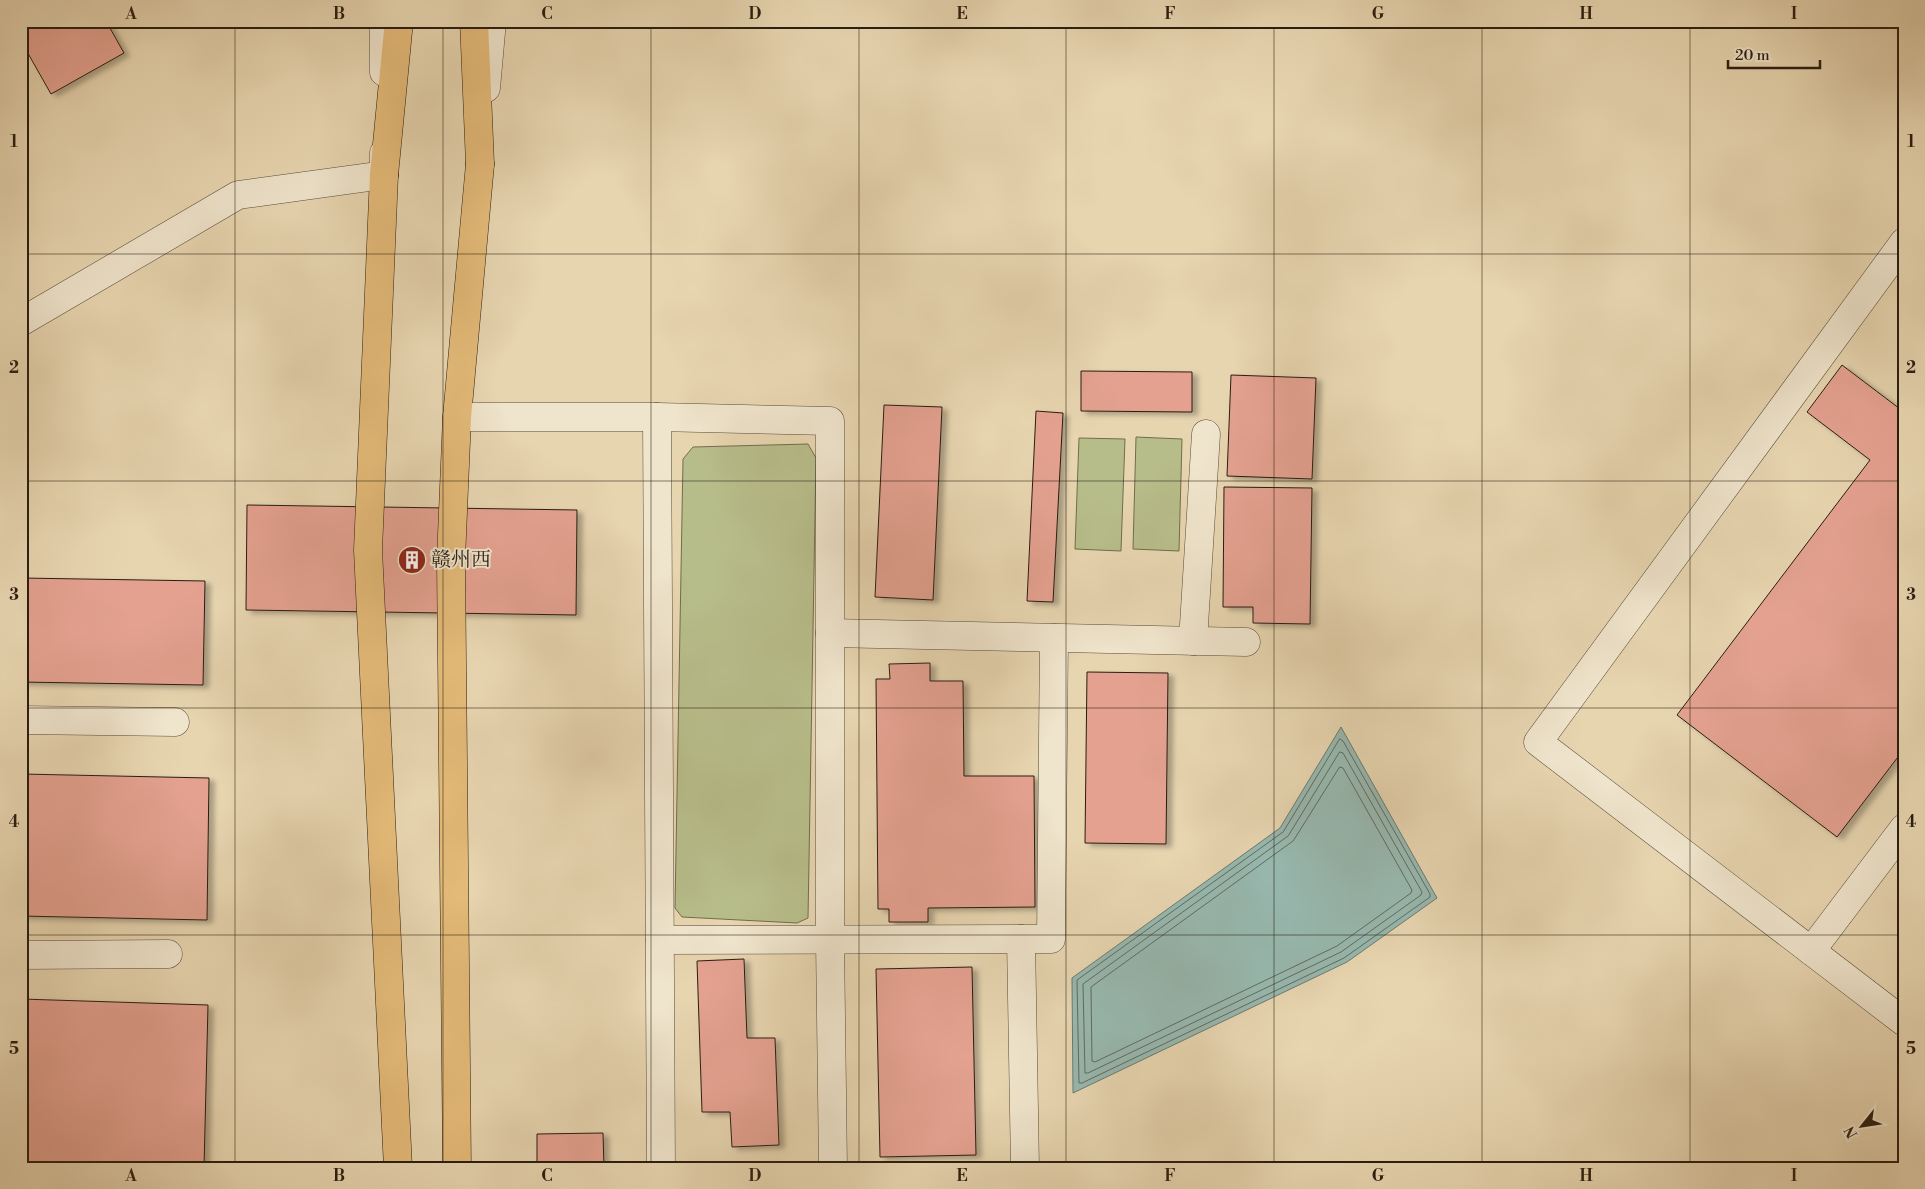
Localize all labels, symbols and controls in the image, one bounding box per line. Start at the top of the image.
text: A [124,4,137,24]
text: B [333,4,345,24]
text: C [541,4,553,24]
text: D [749,4,762,24]
text: E [956,4,968,24]
text: F [1164,4,1176,24]
text: G [1372,4,1385,24]
text: H [1579,4,1593,24]
text: I [1791,4,1797,24]
scale bar [1728,38,1820,70]
text: 20 m [1735,46,1770,65]
text: 1 [10,132,18,152]
text: 1 [1907,132,1915,152]
text: 2 [9,358,19,378]
text: 2 [1906,358,1916,378]
building icon: 赣州西 [397,545,427,575]
place label: 赣州西 [431,548,491,573]
text: 3 [9,585,19,605]
text: 3 [1906,585,1916,605]
text: 4 [9,812,20,832]
text: 4 [1906,812,1917,832]
text: 5 [9,1039,19,1059]
text: 5 [1906,1039,1916,1059]
north arrow [1838,1102,1888,1152]
text: N [1841,1123,1862,1141]
text: A [124,1166,137,1186]
text: B [333,1166,345,1186]
text: C [541,1166,553,1186]
text: D [749,1166,762,1186]
text: E [956,1166,968,1186]
text: F [1164,1166,1176,1186]
text: G [1372,1166,1385,1186]
text: H [1579,1166,1593,1186]
text: I [1791,1166,1797,1186]

